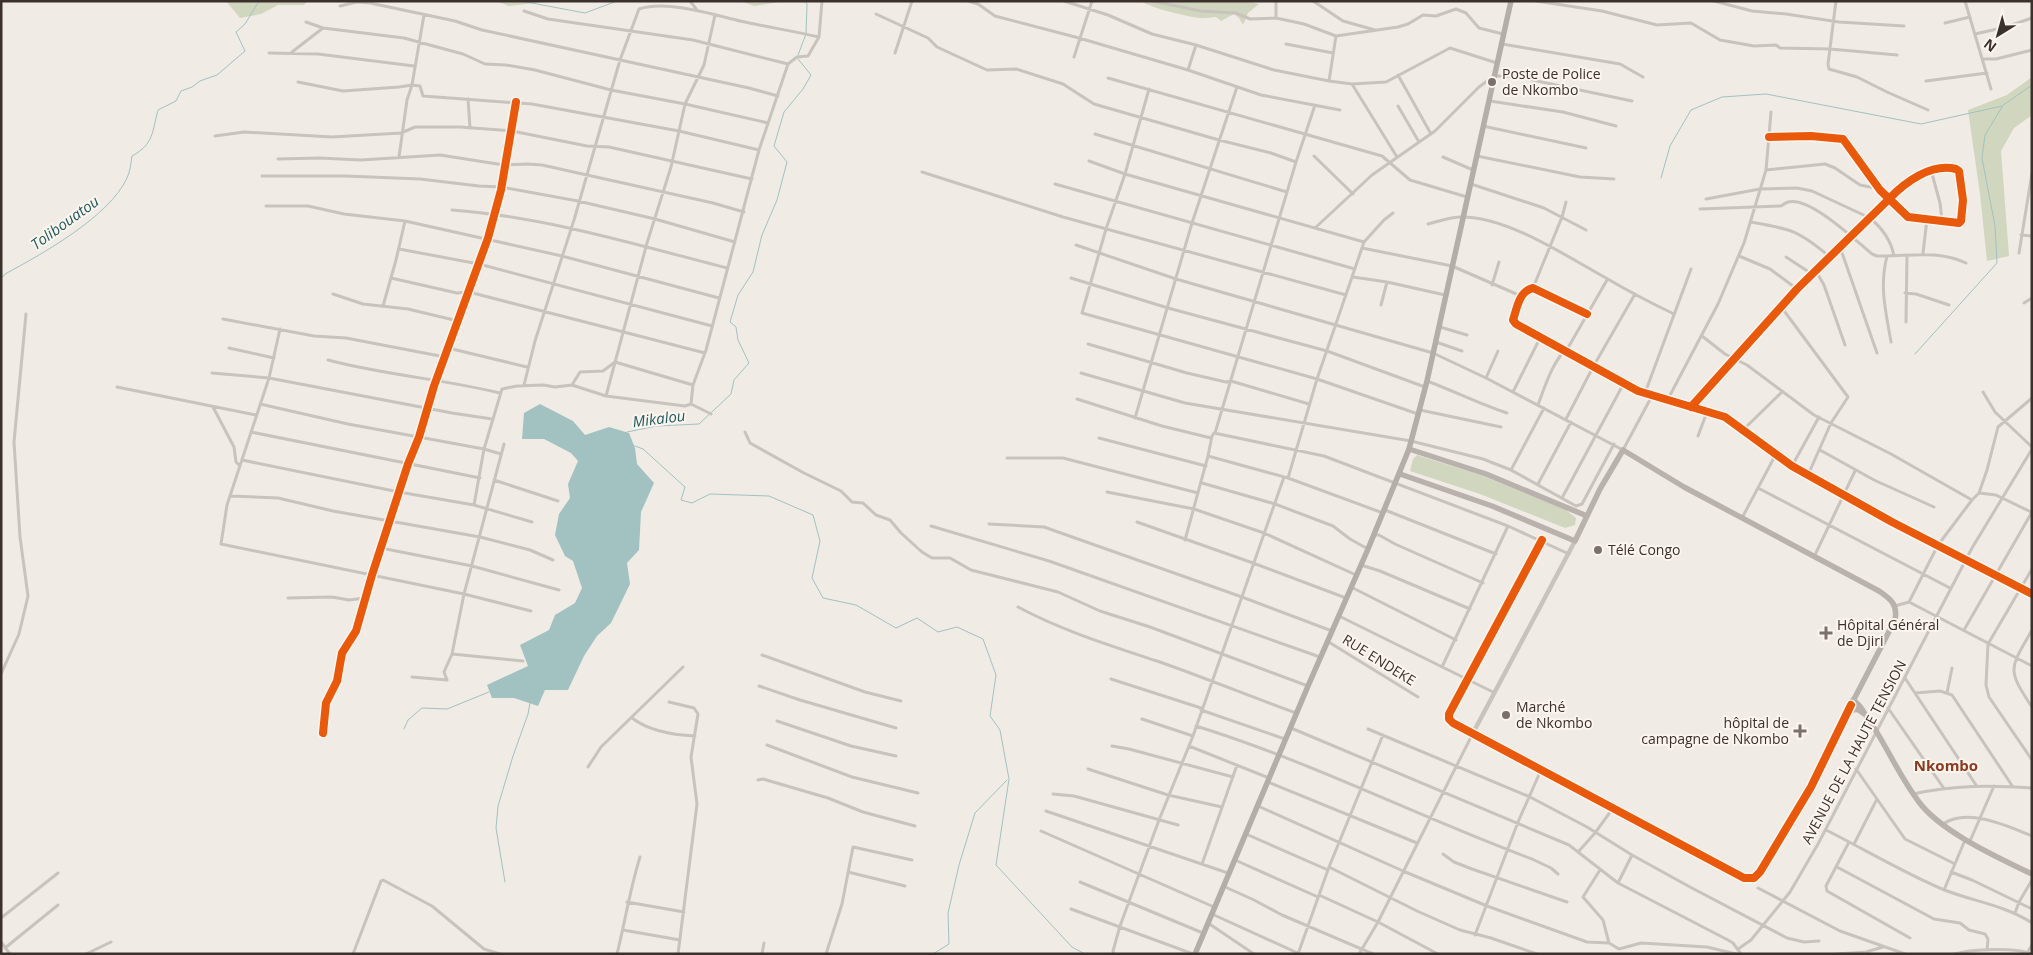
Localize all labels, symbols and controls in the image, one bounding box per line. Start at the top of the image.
north arrow [1973,10,2023,60]
text: N [1980,35,2000,57]
place label: Poste de Police de Nkombo [1502,64,1601,99]
marker: Poste de Police de Nkombo [1486,76,1498,88]
water label: Tolibouatou [26,190,103,254]
water label: Mikalou [631,405,687,431]
place label: Télé Congo [1608,540,1680,559]
marker: Télé Congo [1592,544,1604,556]
place label: Hôpital Général de Djiri [1837,615,1939,650]
marker: Hôpital Général de Djiri [1819,626,1833,640]
street label: RUE ENDEKE [1339,630,1419,690]
street label: AVENUE DE LA HAUTE TENSION [1797,656,1910,847]
place label: Marché de Nkombo [1516,697,1592,732]
marker: Marché de Nkombo [1500,709,1512,721]
place label: hôpital de campagne de Nkombo [1641,713,1789,748]
marker: hôpital de campagne de Nkombo [1793,724,1807,738]
district label: Nkombo [1914,755,1978,775]

